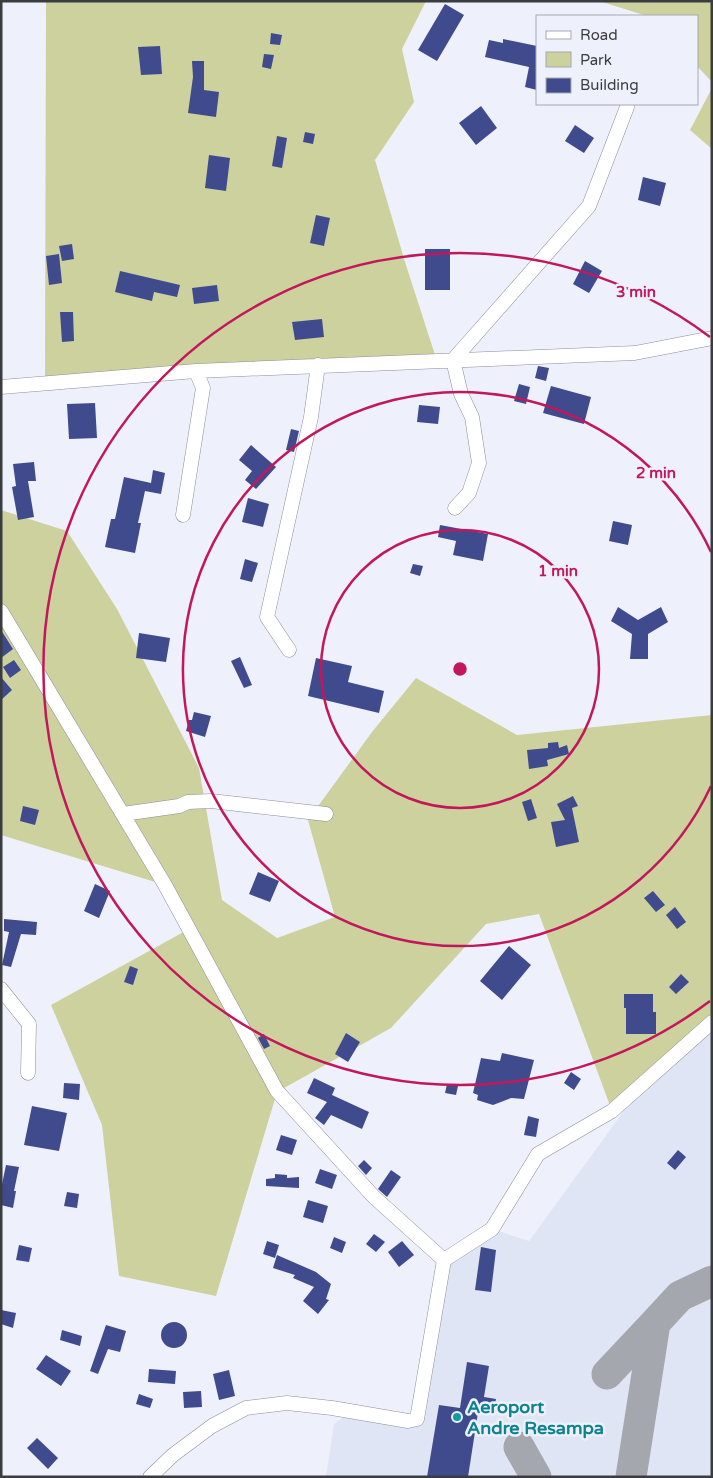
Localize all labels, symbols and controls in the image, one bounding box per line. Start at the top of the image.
legend [536,15,698,105]
text: Road [580,26,618,44]
text: Park [580,51,612,69]
text: Building [580,76,639,94]
text: 3 min [616,283,656,301]
text: 2 min [636,464,676,482]
text: 1 min [538,562,578,580]
centre of rings [451,660,469,678]
place label: Aeroport Andre Resampa [467,1396,604,1439]
marker: Aeroport Andre Resampa [451,1411,463,1423]

